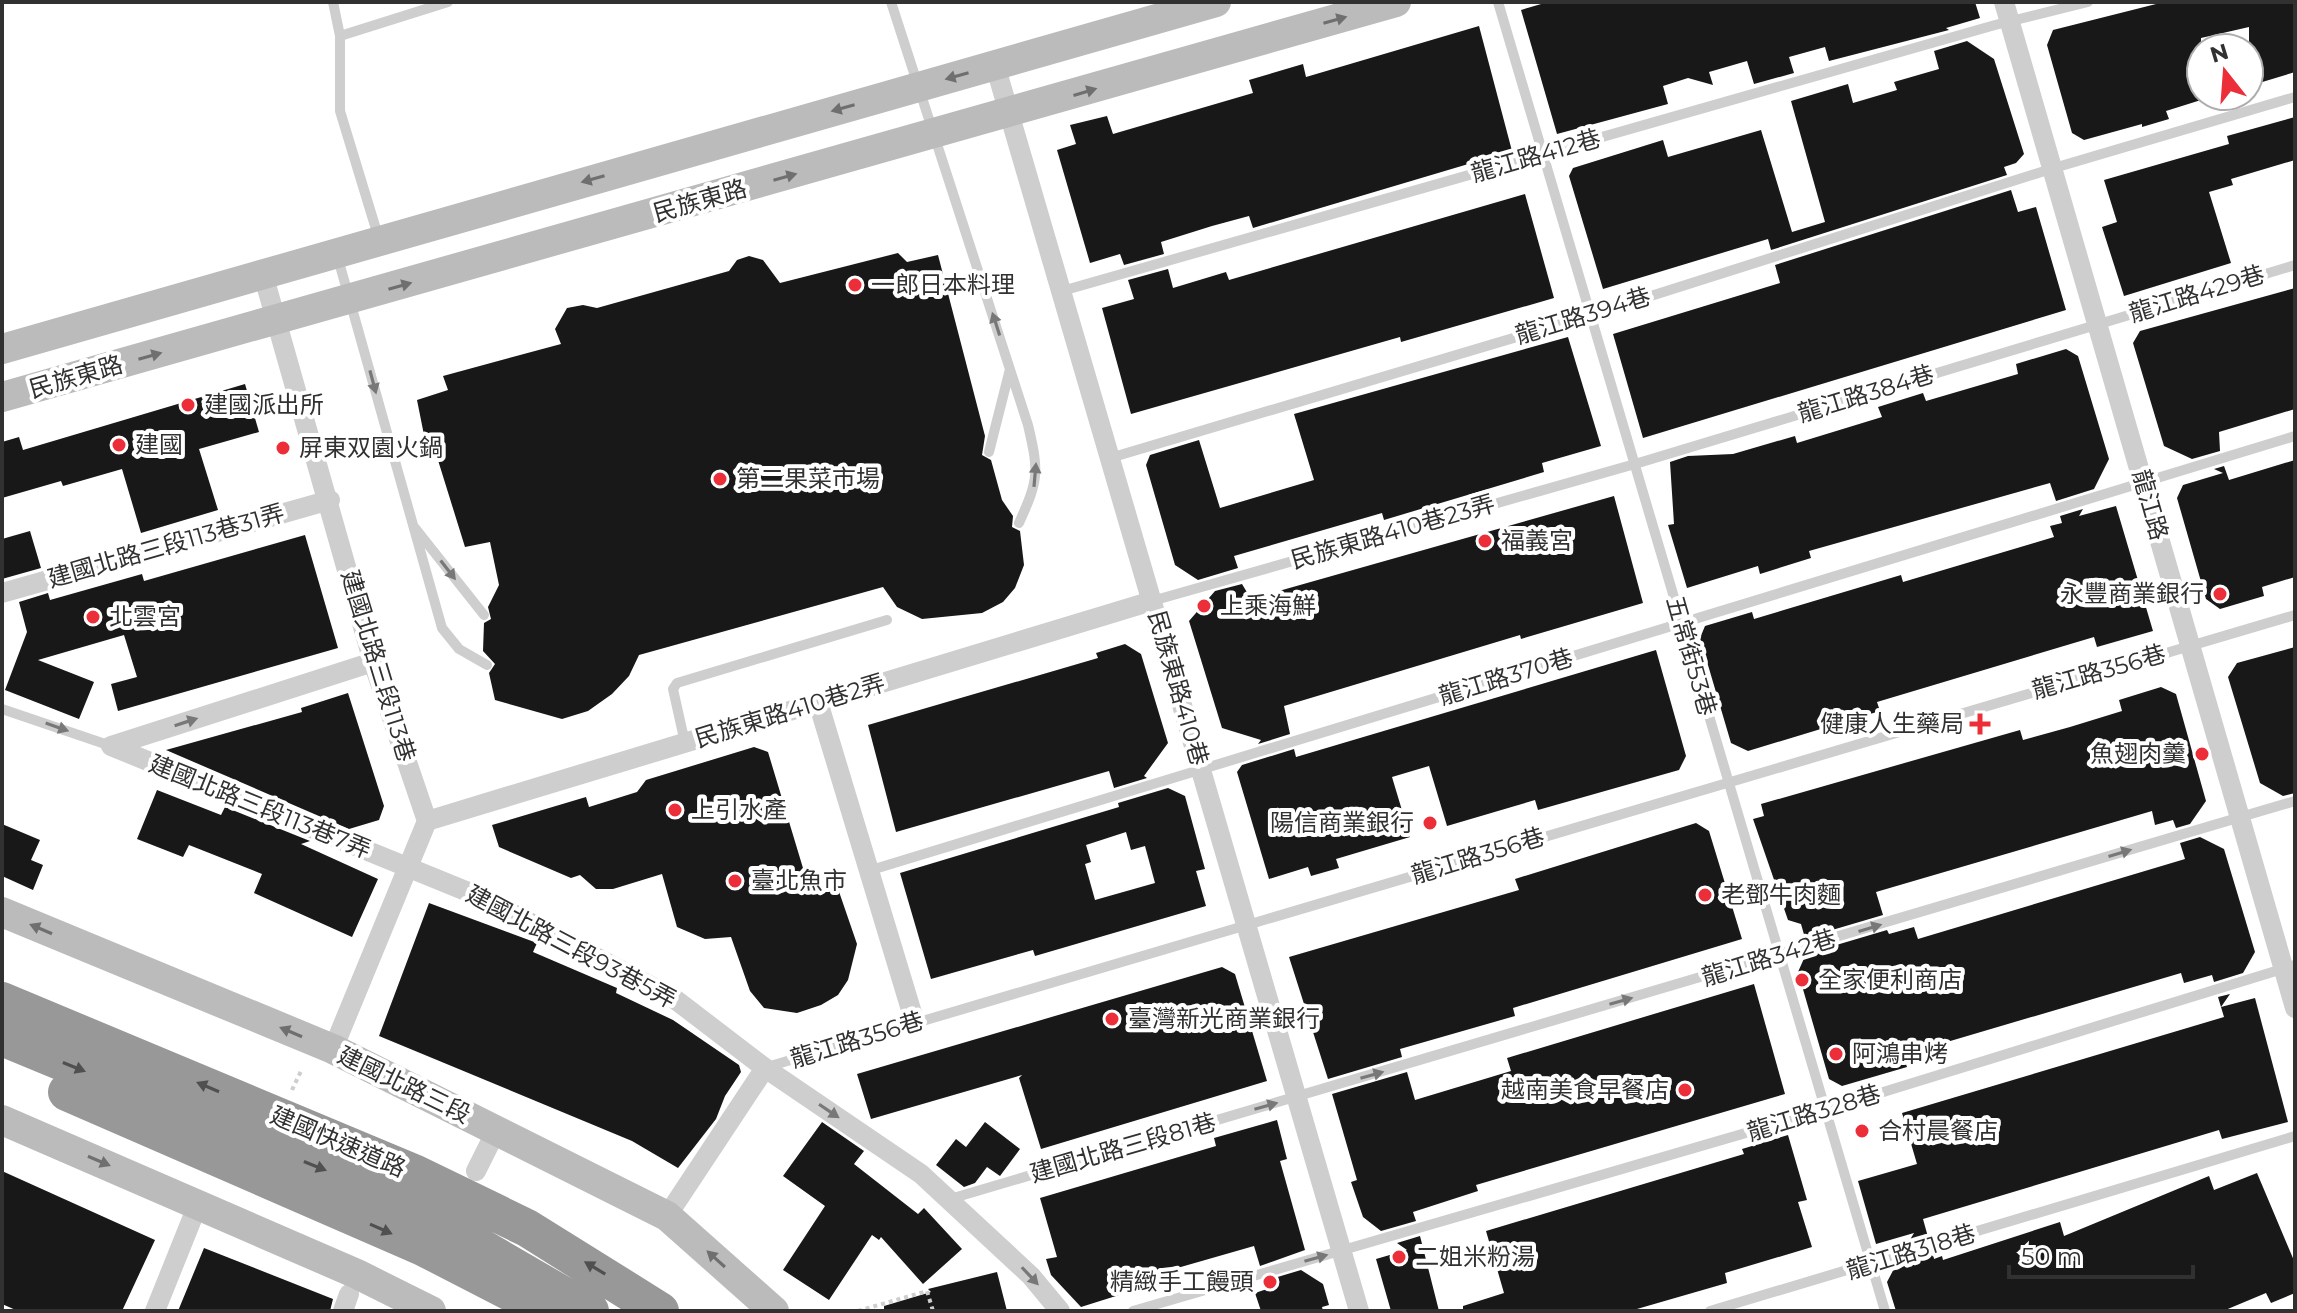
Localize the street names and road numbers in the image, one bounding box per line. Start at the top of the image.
street label: 龍江路412巷 [1468,123,1604,188]
street label: 民族東路 [650,173,750,228]
street label: 龍江路429巷 [2126,259,2268,328]
street label: 龍江路394巷 [1512,281,1654,350]
street label: 民族東路 [26,349,126,404]
street label: 龍江路384巷 [1794,359,1937,428]
street label: 龍江路 [2127,466,2174,543]
street label: 民族東路410巷23弄 [1287,489,1498,575]
street label: 建國北路三段113巷31弄 [44,498,288,593]
street label: 建國北路三段113巷 [336,567,421,765]
street label: 五常街53巷 [1661,593,1722,719]
street label: 民族東路410巷 [1143,607,1214,769]
street label: 龍江路356巷 [2029,639,2169,704]
street label: 龍江路370巷 [1435,642,1576,711]
street label: 民族東路410巷2弄 [691,668,889,753]
street label: 建國北路三段113巷7弄 [145,749,375,864]
street label: 龍江路356巷 [1408,822,1548,889]
street label: 建國北路三段93巷5弄 [461,879,681,1014]
street label: 龍江路342巷 [1698,923,1840,992]
street label: 龍江路356巷 [787,1006,927,1073]
street label: 建國北路三段 [333,1040,475,1129]
street label: 龍江路328巷 [1743,1078,1884,1147]
street label: 建國快速道路 [266,1100,410,1183]
street label: 建國北路三段81巷 [1027,1107,1219,1188]
street label: 龍江路318巷 [1843,1218,1979,1285]

